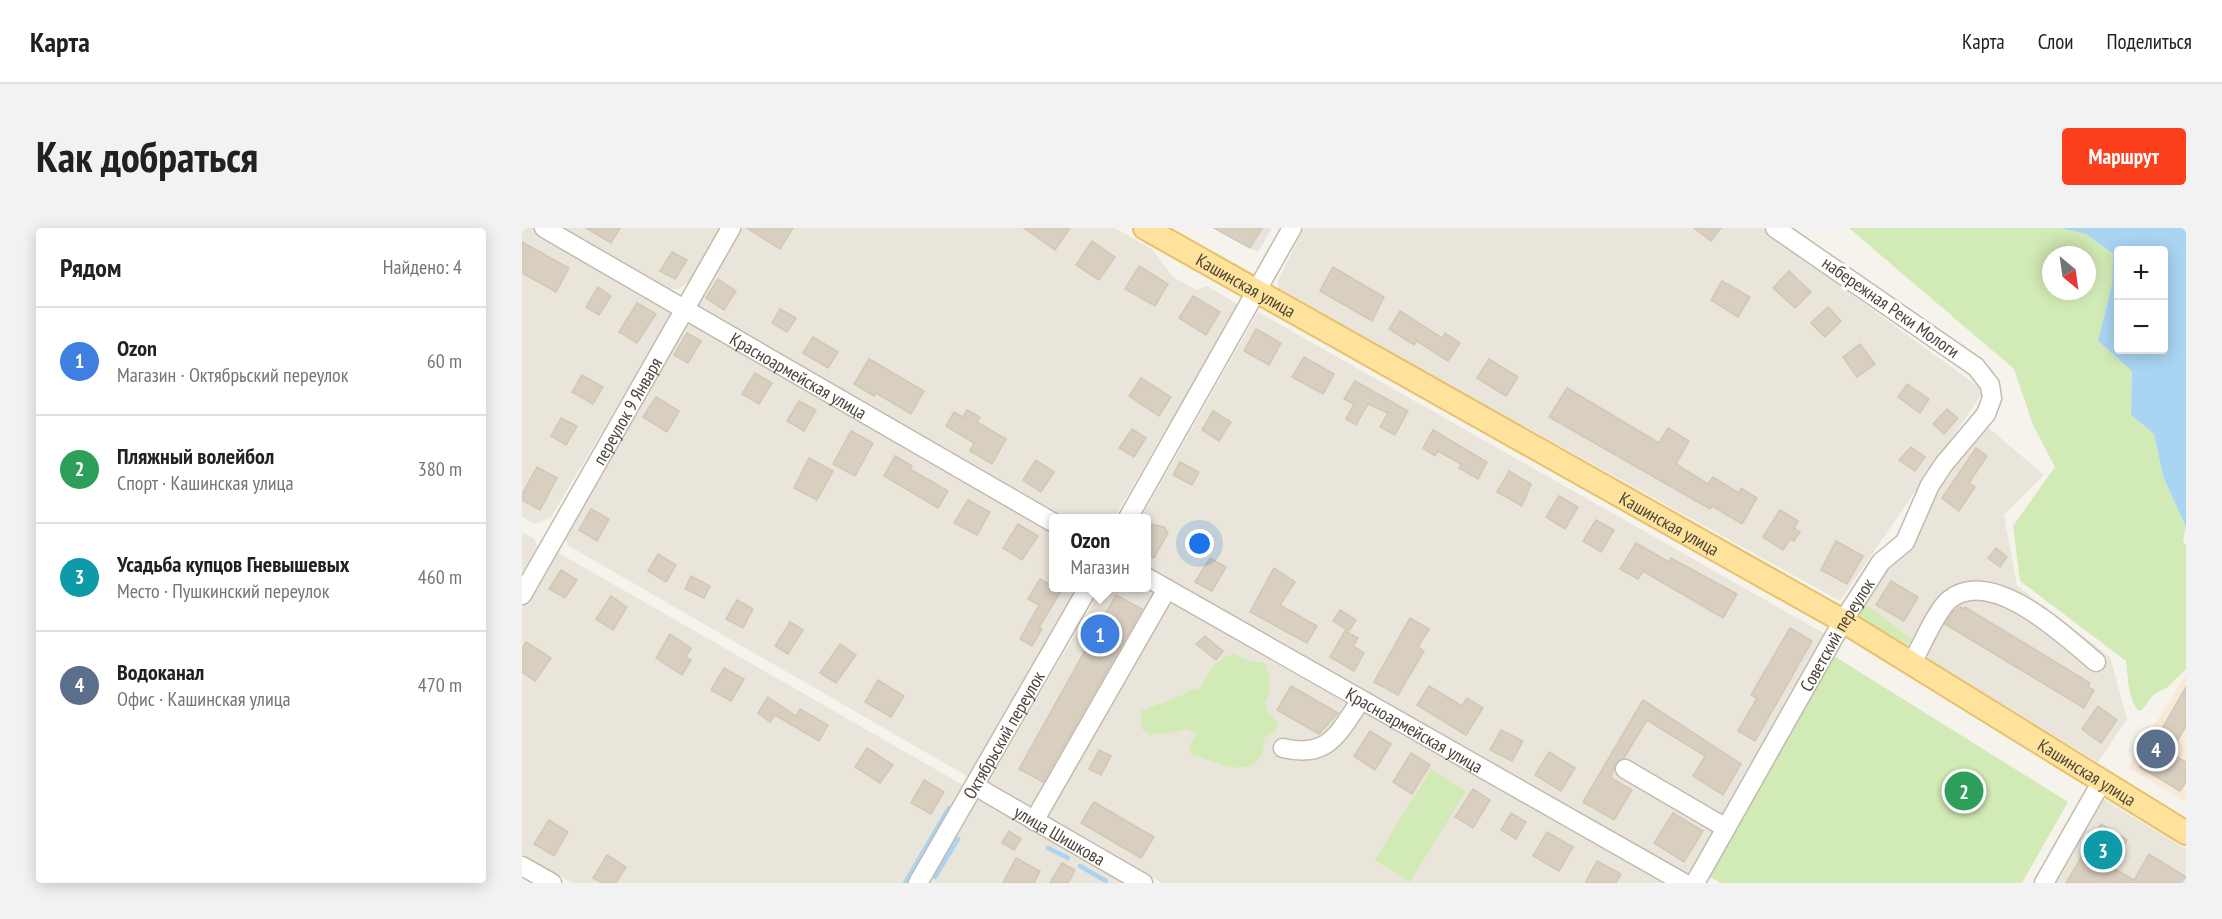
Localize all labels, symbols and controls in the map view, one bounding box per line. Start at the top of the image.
text: Карта [30,23,90,60]
text: Карта [1962,28,2005,55]
text: Слои [2038,28,2073,55]
text: Поделиться [2106,28,2192,55]
button: Маршрут [2062,128,2186,185]
text: Как добраться [36,129,258,184]
north arrow [2042,246,2096,300]
map controls [2114,246,2168,354]
button: + [2114,246,2168,300]
street label: Кашинская улица [1192,248,1300,322]
text: Рядом [60,251,121,284]
street label: набережная Реки Мологи [1818,251,1964,363]
text: Найдено: 4 [383,254,462,280]
button: − [2114,300,2168,354]
street label: Красноармейская улица [726,327,871,424]
text: Ozon [117,334,157,362]
text: 1 [75,348,84,374]
text: 60 m [427,348,462,374]
street label: переулок 9 Января [587,353,667,469]
text: Магазин · Октябрьский переулок [117,362,348,388]
text: Пляжный волейбол [117,442,274,470]
text: 2 [75,456,84,482]
text: 380 m [418,456,462,482]
text: Спорт · Кашинская улица [117,470,293,496]
street label: Кашинская улица [1616,486,1723,561]
popup [1049,514,1151,592]
text: Ozon [1070,526,1110,554]
your location [1185,529,1214,558]
text: Усадьба купцов Гневышевых [117,550,349,578]
text: Магазин [1070,554,1130,580]
text: 3 [75,564,84,590]
text: 460 m [418,564,462,590]
street label: Советский переулок [1794,574,1879,695]
text: Место · Пушкинский переулок [117,578,329,604]
pin: 1 [1080,612,1120,656]
text: Водоканал [117,658,204,686]
street label: Октябрьский переулок [958,667,1049,803]
text: 4 [75,672,84,698]
text: 470 m [418,672,462,698]
street label: Красноармейская улица [1342,682,1487,778]
text: Офис · Кашинская улица [117,686,291,712]
pin: 4 [2136,726,2176,772]
street label: Кашинская улица [2034,733,2140,811]
pin: 2 [1944,768,1984,814]
street label: улица Шишкова [1010,800,1109,870]
pin: 3 [2084,828,2122,872]

